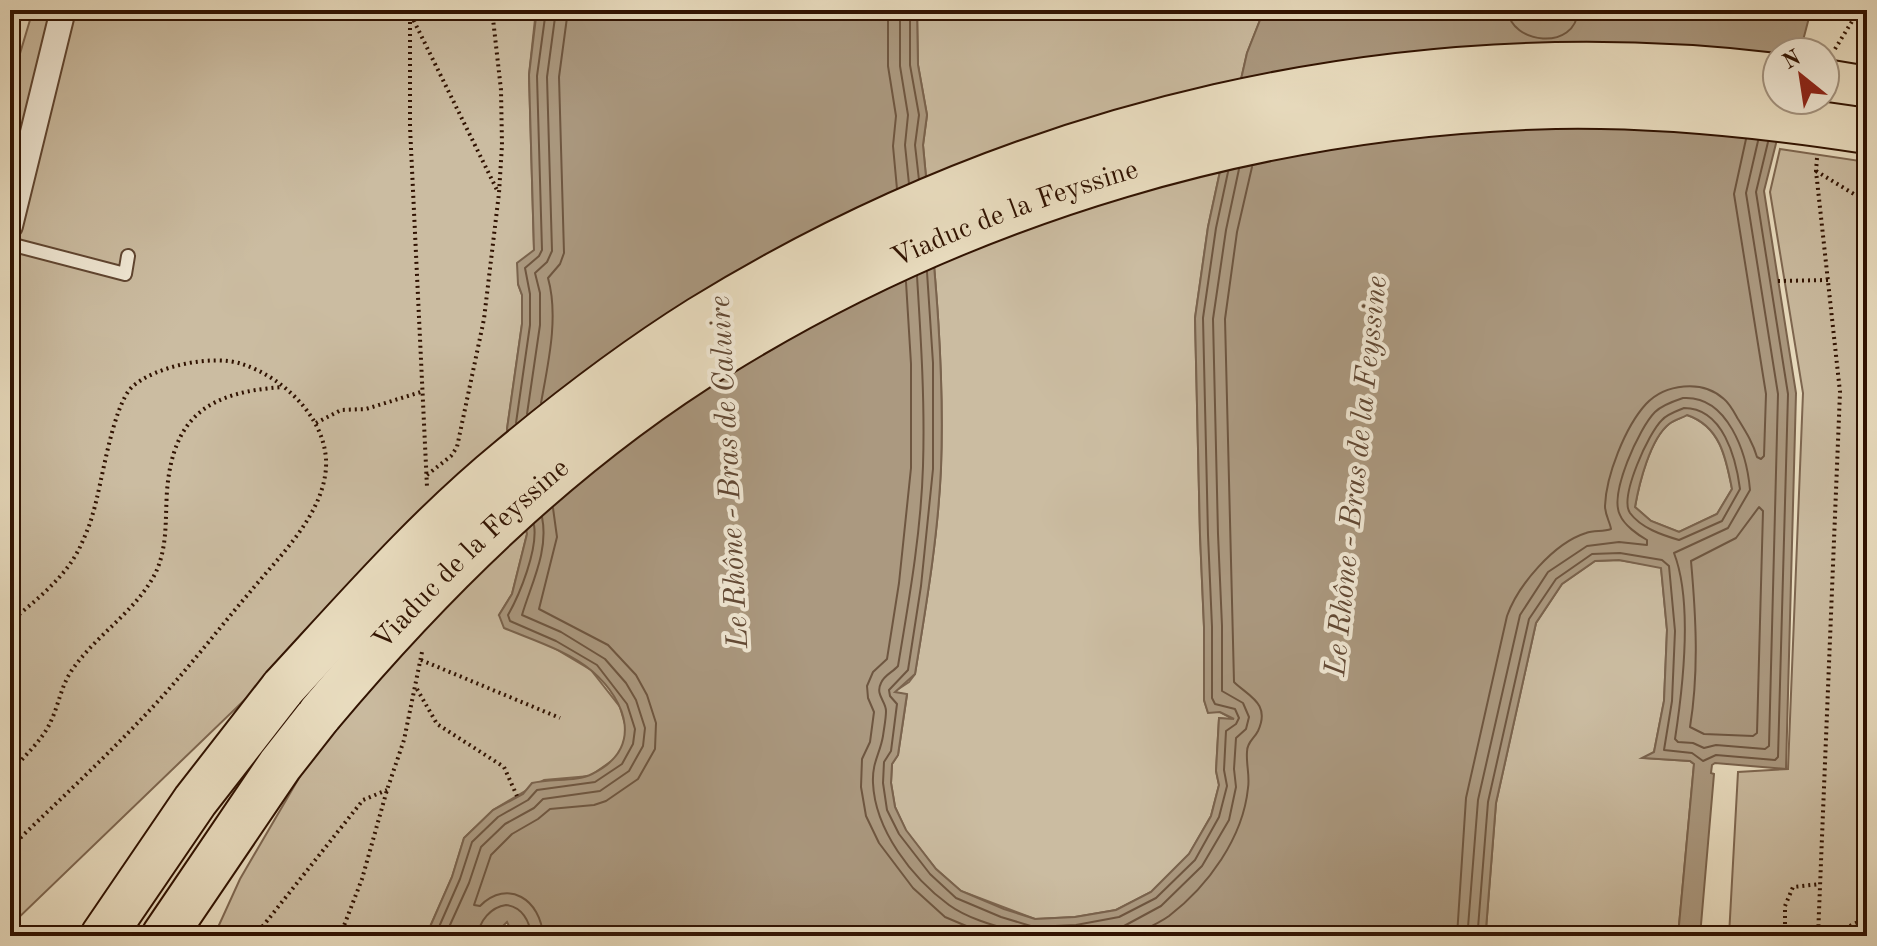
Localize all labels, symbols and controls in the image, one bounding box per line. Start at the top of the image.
north arrow [1761,36,1841,116]
text: N [1779,47,1805,74]
street label: Viaduc de la Feyssine [888,157,1142,273]
water label: Le Rhône - Bras de la Feyssine [1321,274,1393,679]
water label: Le Rhône - Bras de Caluire [706,295,754,650]
street label: Viaduc de la Feyssine [369,454,575,656]

